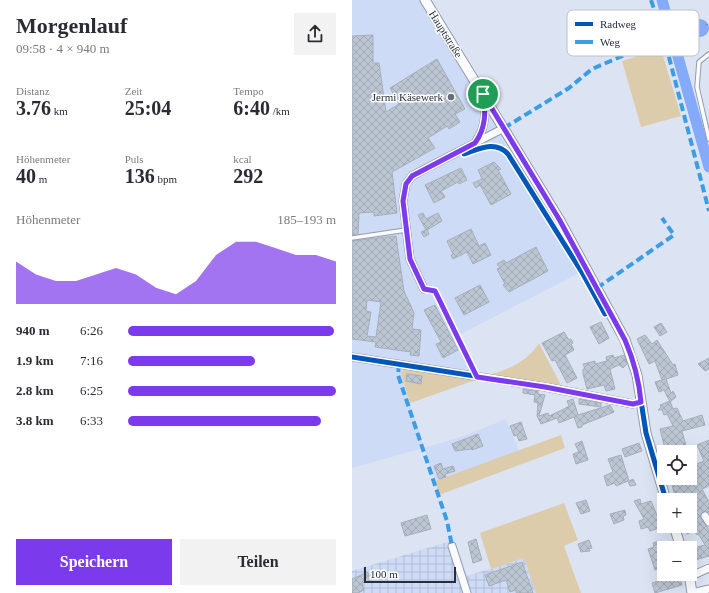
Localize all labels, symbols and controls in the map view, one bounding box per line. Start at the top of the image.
street label: Hauptstraße [427,8,465,60]
legend [567,10,699,56]
text: Morgenlauf [16,13,127,38]
button: share [294,13,336,55]
text: Radweg [600,18,637,30]
text: Weg [600,36,620,48]
text: 09:58 · 4 × 940 m [16,41,110,56]
pin [466,77,500,111]
icon: arrive [472,83,494,105]
text: Distanz [16,85,50,97]
text: Zeit [125,85,142,97]
text: Tempo [233,85,264,97]
place label: Jermi Käsewerk [372,91,443,103]
marker: Jermi Käsewerk [446,92,456,102]
text: 3.76 [16,97,51,119]
text: 25:04 [125,97,171,119]
text: 6:40 [233,97,270,119]
text: km [51,105,68,117]
text: /km [270,105,290,117]
text: Höhenmeter [16,153,70,165]
text: Puls [125,153,144,165]
text: kcal [233,153,252,165]
text: 40 [16,165,36,187]
text: 136 [125,165,155,187]
text: 292 [233,165,263,187]
text: m [36,173,47,185]
text: bpm [155,173,177,185]
text: Höhenmeter [16,212,80,227]
text: 185–193 m [277,212,336,227]
text: 940 m [16,323,50,338]
text: 6:26 [80,323,103,338]
text: 1.9 km [16,353,54,368]
text: 7:16 [80,353,103,368]
text: 2.8 km [16,383,54,398]
text: 6:25 [80,383,103,398]
text: 3.8 km [16,413,54,428]
text: 6:33 [80,413,103,428]
map controls [657,445,697,581]
button: locate [657,445,697,485]
button: + [657,493,697,533]
button: Speichern [16,539,172,585]
button: Teilen [180,539,336,585]
button: − [657,541,697,581]
scale bar [364,565,456,584]
text: 100 m [370,568,398,580]

